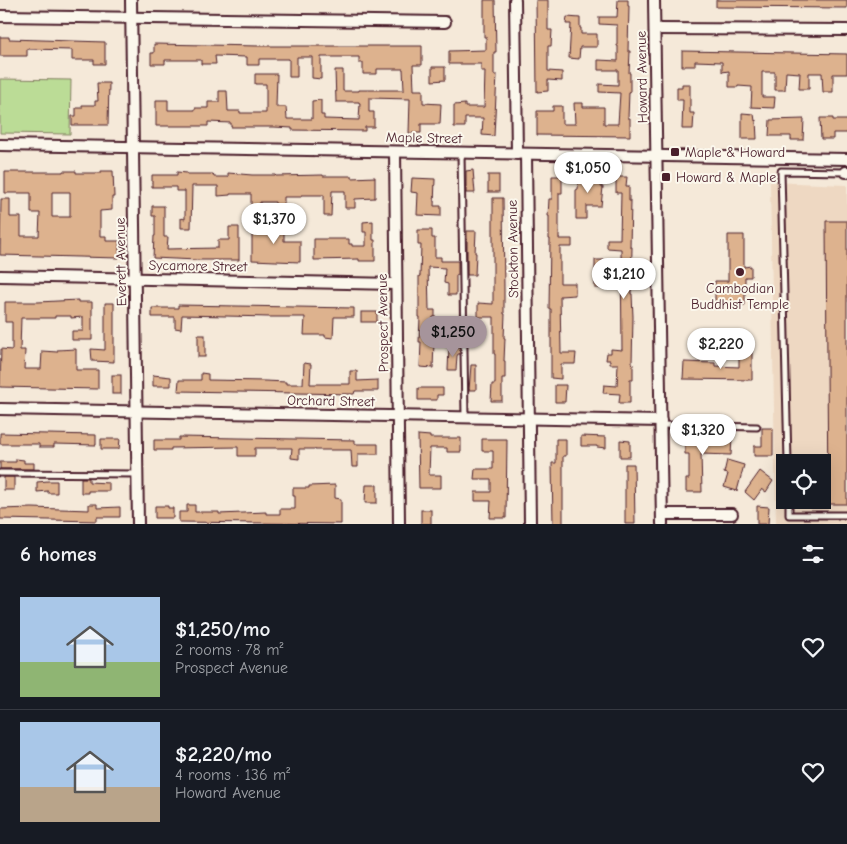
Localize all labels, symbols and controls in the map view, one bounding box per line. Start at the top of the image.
street label: Howard Avenue [633,31,651,123]
street label: Maple Street [386,129,463,147]
place label: Maple & Howard [685,144,785,161]
marker: Maple & Howard [669,146,681,158]
pin: $1,050 [547,152,629,194]
text: $1,050 [565,159,611,177]
place label: Howard & Maple [676,169,776,186]
marker: Howard & Maple [660,171,672,183]
street label: Stockton Avenue [504,200,522,298]
pin: $1,370 [233,202,315,245]
text: $1,370 [252,210,296,228]
street label: Everett Avenue [112,218,130,306]
street label: Sycamore Street [148,257,249,275]
pin: $1,210 [583,258,665,300]
text: $1,210 [603,265,645,283]
marker: Cambodian Buddhist Temple [734,266,746,278]
street label: Prospect Avenue [374,273,392,373]
place label: Cambodian Buddhist Temple [691,280,789,313]
pin: $1,250 [412,316,494,358]
text: $1,250 [431,323,475,341]
pin: $2,220 [680,328,762,370]
text: $2,220 [698,335,744,353]
street label: Orchard Street [287,392,376,410]
pin: $1,320 [662,414,744,456]
text: $1,320 [681,421,725,439]
map controls [776,454,831,509]
button: locate [776,454,831,509]
icon: filters [799,540,827,568]
text: 6 homes [20,542,96,566]
icon: home [60,617,120,677]
text: $1,250/mo [175,617,270,641]
icon: heart [799,633,827,661]
text: 2 rooms · 78 m² [175,641,283,659]
text: Prospect Avenue [175,659,288,677]
icon: home [60,742,120,802]
text: $2,220/mo [175,742,272,766]
icon: heart [799,758,827,786]
text: 4 rooms · 136 m² [175,766,290,784]
text: Howard Avenue [175,784,281,802]

